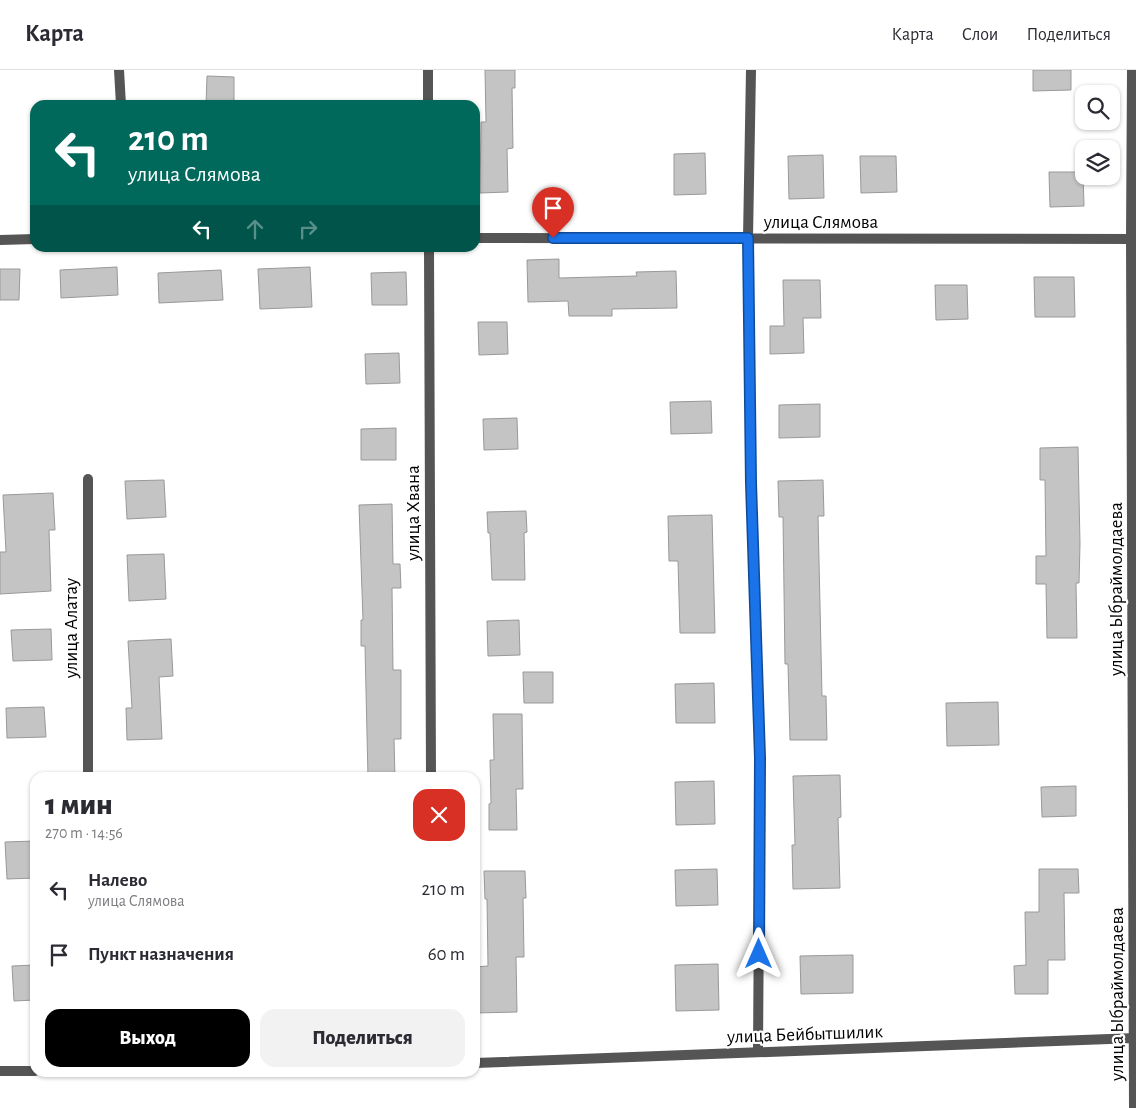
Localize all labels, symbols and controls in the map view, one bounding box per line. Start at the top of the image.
text: Карта [25,22,84,46]
text: Карта [892,26,934,44]
text: Слои [962,26,998,44]
text: Поделиться [1026,26,1111,44]
map controls [1075,85,1120,185]
button: search [1075,85,1120,130]
icon: left [45,120,110,185]
text: 210 m [128,122,209,157]
button: layers [1075,140,1120,185]
text: улица Слямова [128,163,261,185]
pin [532,187,574,238]
icon: arrive [539,194,567,222]
street label: улица Слямова [763,213,879,232]
icon: left [188,215,216,243]
icon: ahead [241,215,269,243]
icon: right [294,215,322,243]
street label: улица Хвана [404,465,423,562]
street label: улица Ыбраймолдаева [1107,502,1126,677]
street label: улица Алатау [62,578,81,679]
button: close [413,789,465,841]
text: 1 мин [45,790,113,820]
text: 270 m · 14:56 [45,825,123,841]
text: Налево [88,871,147,890]
icon: left [45,876,73,904]
text: 210 m [421,880,465,899]
text: улица Слямова [88,893,185,909]
street label: улица Ыбраймолдаева [1108,907,1127,1082]
position arrow [732,927,784,979]
icon: arrive [45,941,73,969]
text: Пункт назначения [88,945,234,964]
text: 60 m [428,945,465,964]
button: Выход [45,1009,250,1067]
button: Поделиться [260,1009,465,1067]
street label: улица Бейбытшилик [726,1022,884,1047]

